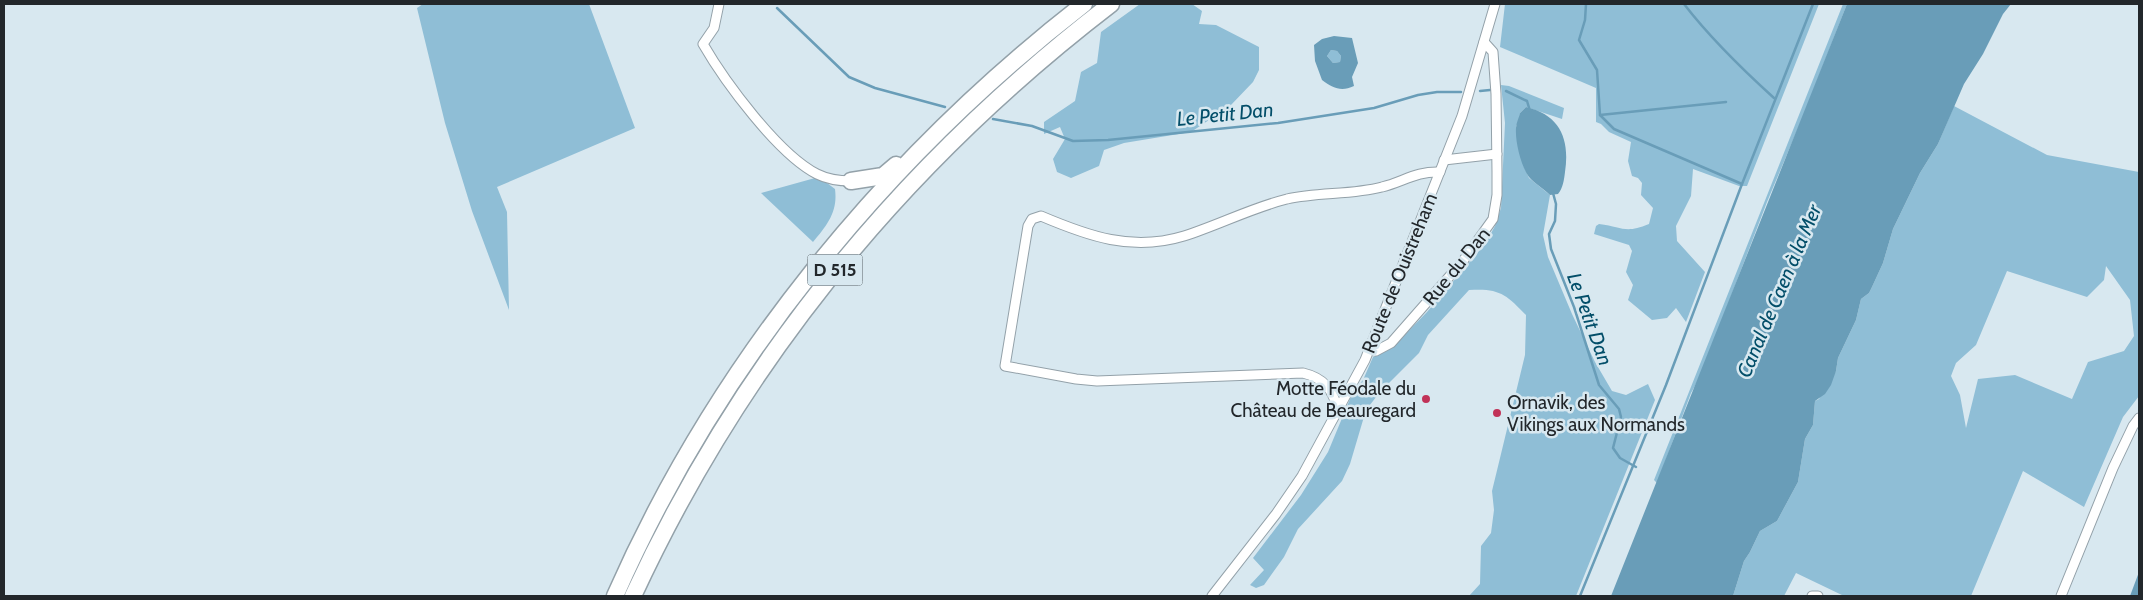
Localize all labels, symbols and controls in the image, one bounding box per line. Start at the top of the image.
water label: Le Petit Dan [1176,97,1274,131]
street label: Route de Ouistreham [1357,190,1442,357]
water label: Canal de Caen à la Mer [1732,200,1827,381]
street label: Rue du Dan [1418,223,1495,310]
road number: D 515 [808,254,862,286]
water label: Le Petit Dan [1562,269,1618,369]
place label: Motte Féodale du Château de Beauregard [1231,377,1416,422]
place label: Ornavik, des Vikings aux Normands [1507,391,1685,436]
marker: Motte Féodale du Château de Beauregard [1420,393,1432,405]
marker: Ornavik, des Vikings aux Normands [1491,407,1503,419]

